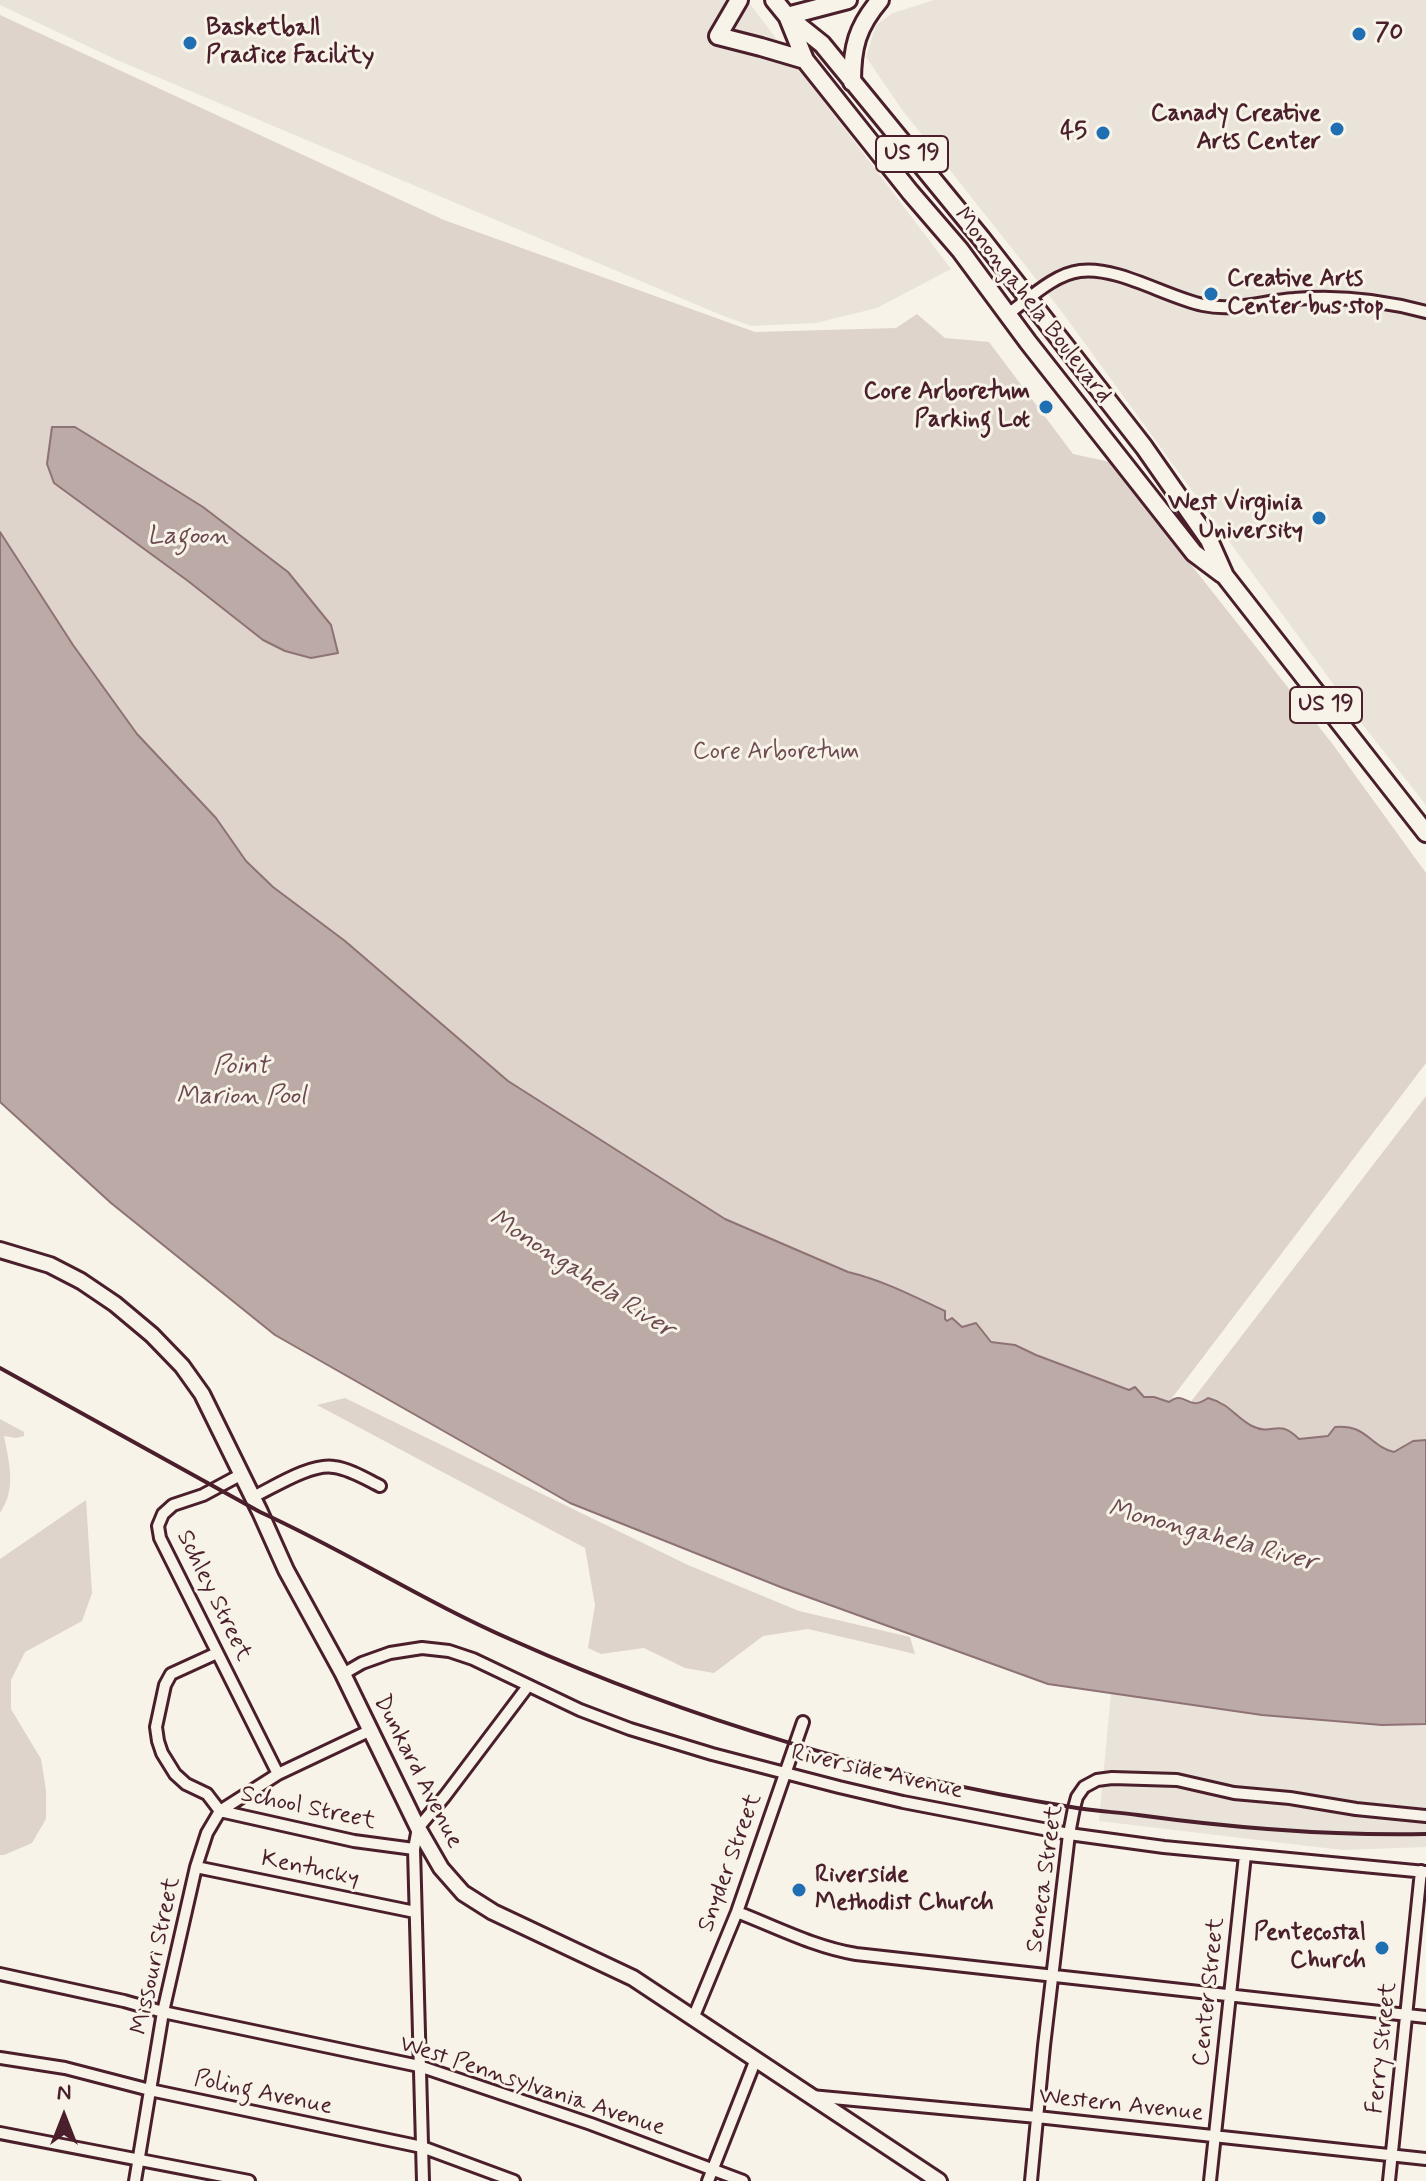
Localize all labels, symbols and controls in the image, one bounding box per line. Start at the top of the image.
place label: Basketball Practice Facility [206,15,374,71]
place label: 70 [1375,20,1403,48]
marker: 70 [1350,25,1368,43]
marker: Basketball Practice Facility [181,34,199,52]
place label: Canady Creative Arts Center [1151,101,1321,157]
place label: 45 [1060,119,1087,147]
marker: Canady Creative Arts Center [1328,120,1346,138]
marker: 45 [1094,124,1112,142]
road number: US 19 [876,136,948,172]
street label: Monongahela Boulevard [947,203,1117,409]
place label: Creative Arts Center bus stop [1227,266,1384,322]
marker: Creative Arts Center bus stop [1202,285,1220,303]
place label: Core Arboretum Parking Lot [863,379,1030,435]
marker: Core Arboretum Parking Lot [1037,398,1055,416]
place label: West Virginia University [1168,490,1303,546]
marker: West Virginia University [1310,509,1328,527]
water label: Lagoon [147,522,229,554]
road number: US 19 [1290,687,1362,723]
park label: Core Arboretum [693,739,859,767]
water label: Point Marion Pool [176,1052,306,1114]
water label: Monongahela River [483,1204,679,1346]
water label: Monongahela River [1104,1494,1320,1580]
street label: Schley Street [169,1526,257,1666]
street label: Dunkard Avenue [366,1690,468,1854]
street label: Riverside Avenue [788,1739,966,1807]
street label: School Street [238,1781,378,1837]
street label: Snyder Street [693,1790,769,1936]
street label: Seneca Street [1021,1803,1071,1955]
street label: Kentucky [258,1846,362,1894]
place label: Riverside Methodist Church [815,1862,994,1918]
street label: Missouri Street [126,1875,188,2037]
marker: Riverside Methodist Church [790,1881,808,1899]
street label: Center Street [1188,1916,1232,2068]
place label: Pentecostal Church [1254,1920,1366,1976]
marker: Pentecostal Church [1373,1939,1391,1957]
street label: Ferry Street [1362,1981,1404,2115]
street label: West Pennsylvania Avenue [396,2030,668,2144]
street label: Poling Avenue [191,2065,335,2123]
north arrow [24,2077,104,2157]
text: N [57,2079,71,2107]
street label: Western Avenue [1037,2083,1205,2129]

